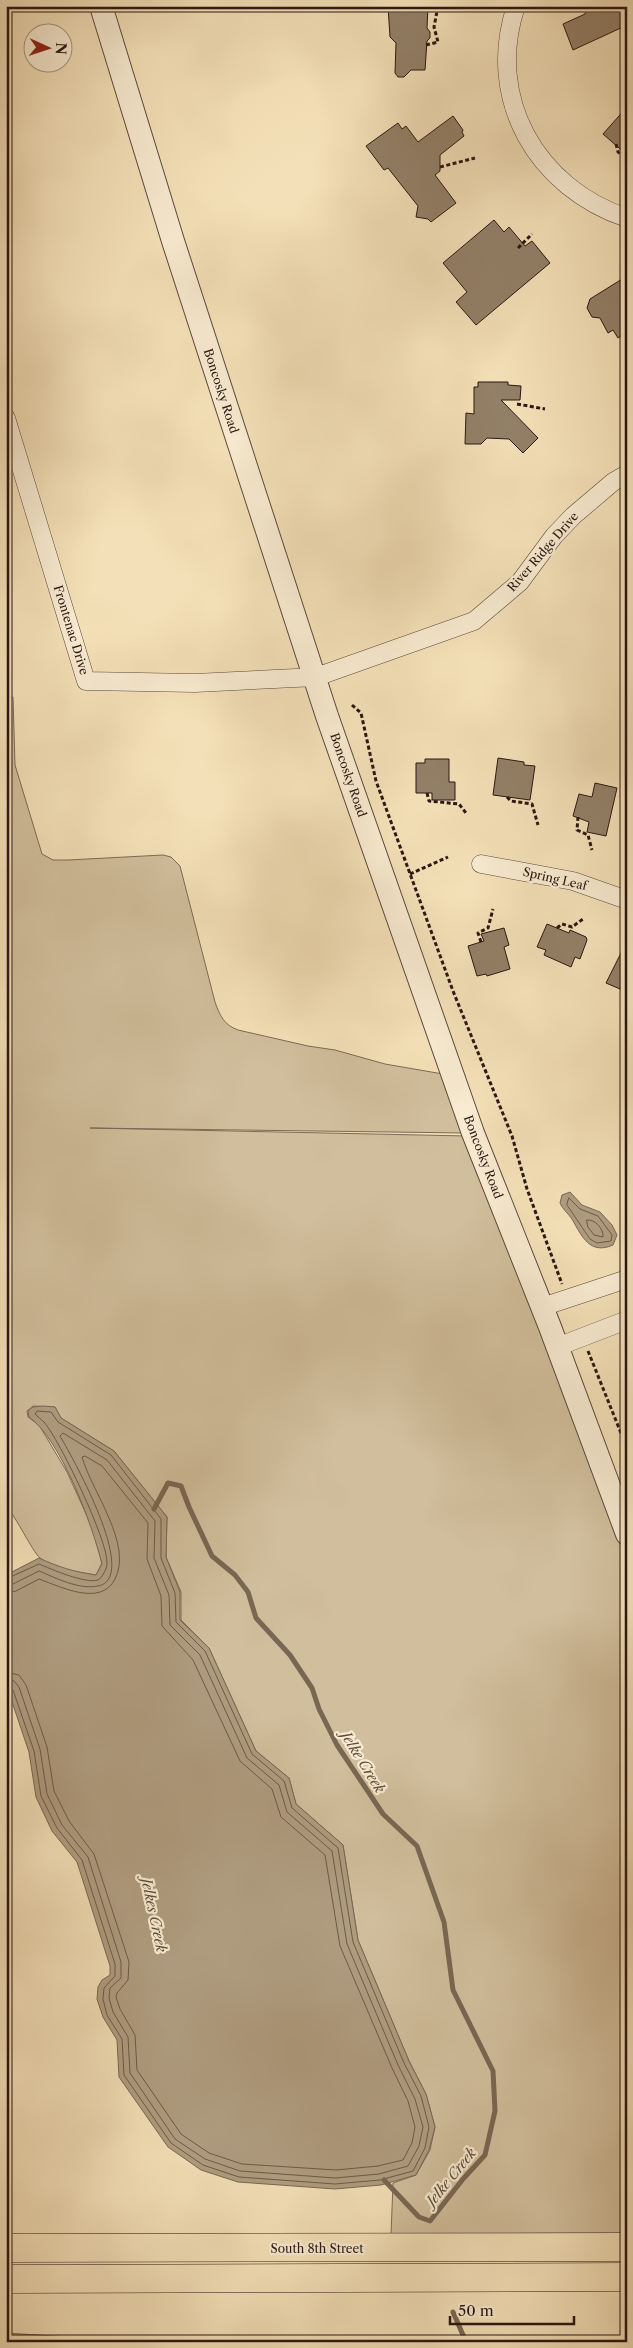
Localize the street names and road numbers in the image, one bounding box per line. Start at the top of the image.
street label: Boncosky Road [201,347,242,436]
street label: River Ridge Drive [504,509,581,594]
street label: Frontenac Drive [51,583,92,677]
street label: Boncosky Road [327,731,370,820]
street label: Spring Leaf [522,864,590,894]
street label: Boncosky Road [461,1113,506,1201]
street label: South 8th Street [271,2241,364,2256]

